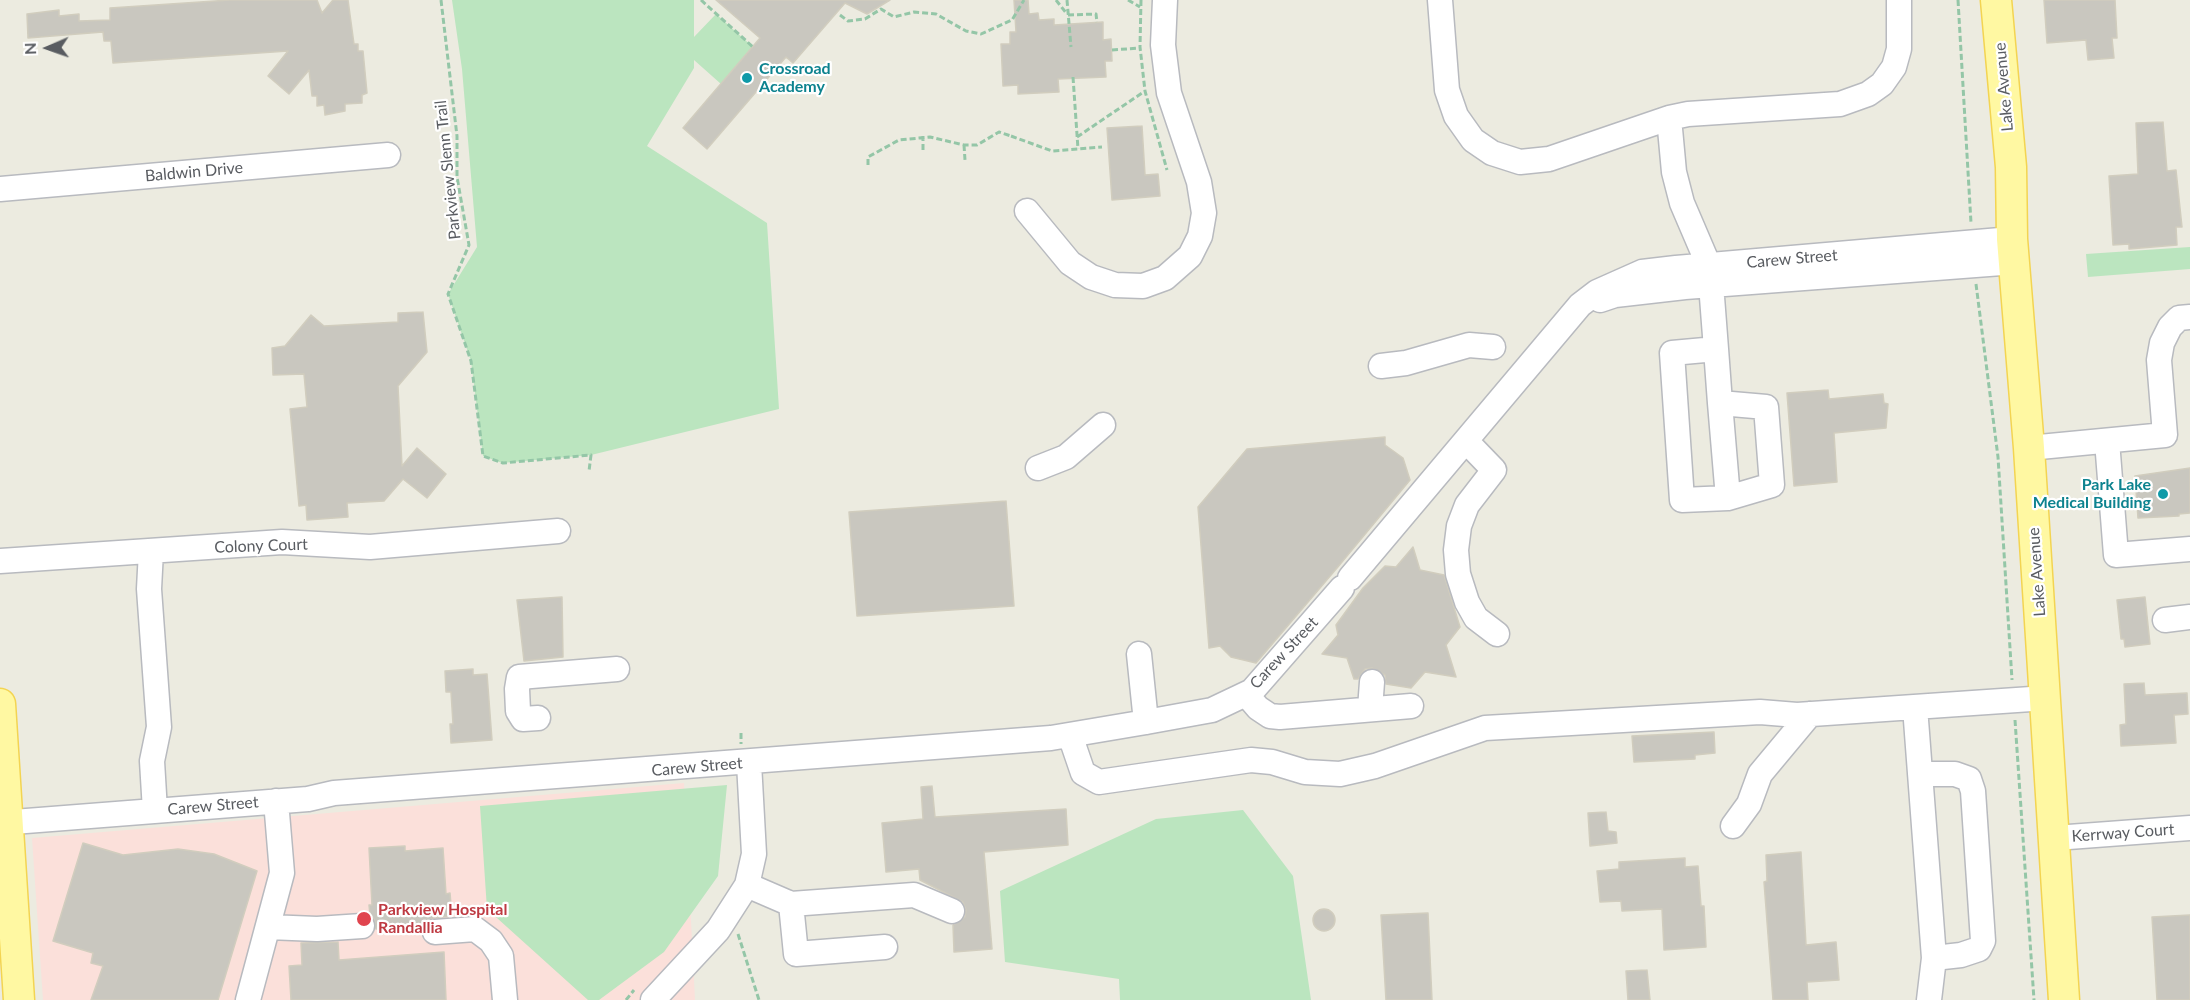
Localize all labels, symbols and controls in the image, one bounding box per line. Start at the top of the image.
north arrow [18,18,78,78]
text: N [20,42,39,55]
street label: Lake Avenue [1991,42,2017,132]
place label: Crossroad Academy [759,59,831,97]
marker: Crossroad Academy [740,71,754,85]
street label: Parkview Slenn Trail [431,99,465,241]
street label: Baldwin Drive [144,158,244,186]
street label: Carew Street [1746,245,1838,273]
place label: Park Lake Medical Building [2033,475,2151,513]
marker: Park Lake Medical Building [2156,487,2170,501]
street label: Lake Avenue [2024,527,2050,617]
street label: Colony Court [214,535,308,557]
street label: Carew Street [1246,613,1322,693]
street label: Carew Street [651,753,743,781]
street label: Carew Street [167,792,259,820]
street label: Kerrway Court [2071,820,2175,846]
place label: Parkview Hospital Randallia [378,900,507,938]
marker: Parkview Hospital Randallia [355,910,373,928]

